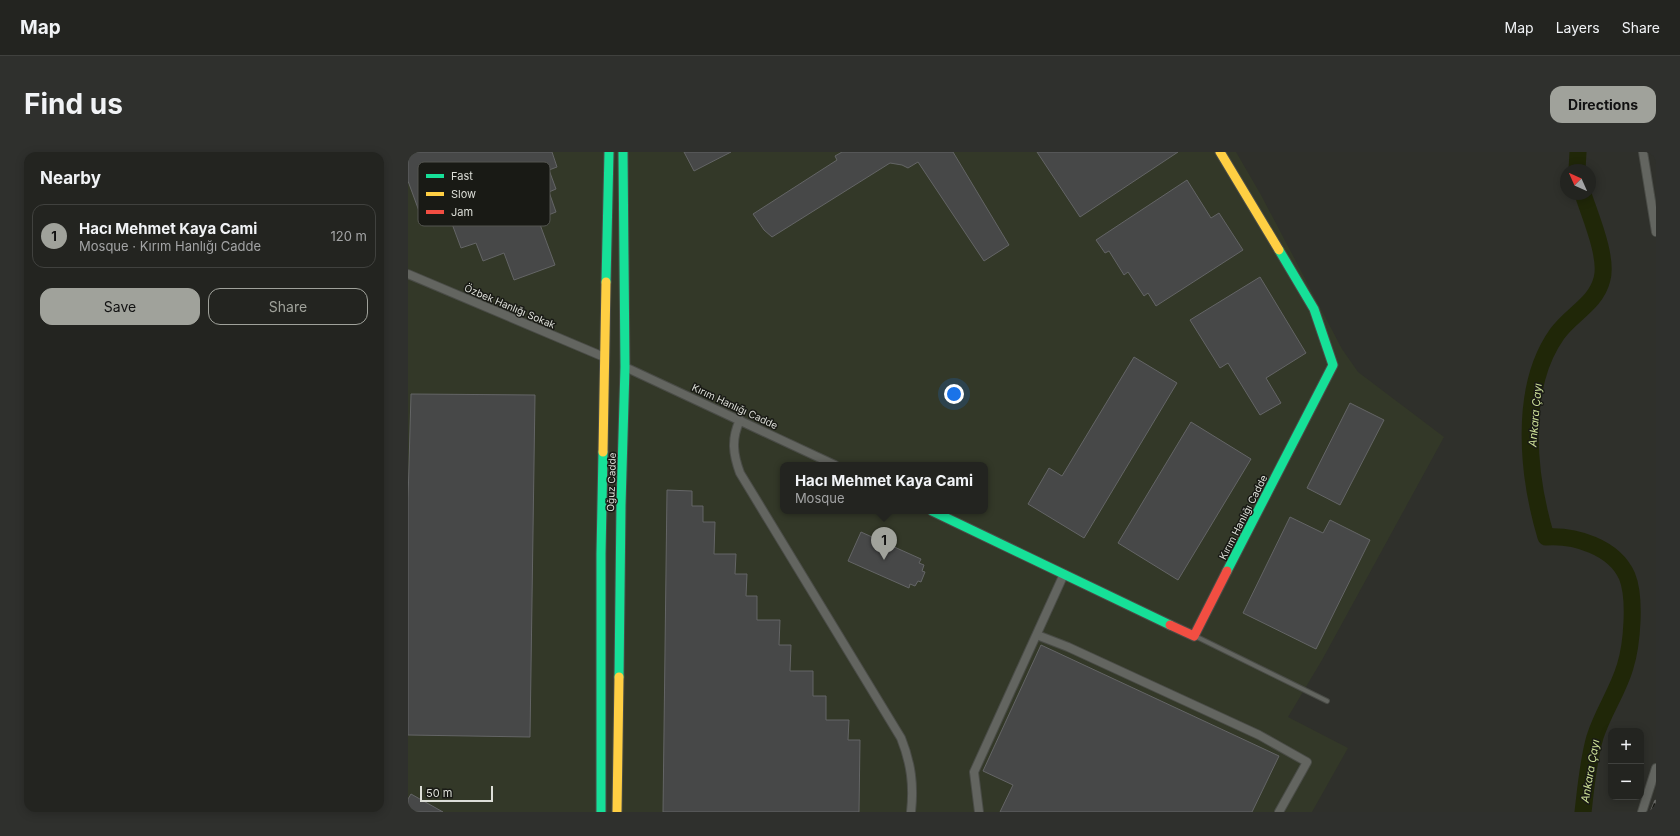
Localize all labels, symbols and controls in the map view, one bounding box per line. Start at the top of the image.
text: Map [20,16,61,39]
text: Map [1505,19,1534,36]
text: Layers [1556,19,1600,36]
text: Share [1622,19,1660,36]
button: Directions [1550,86,1656,123]
text: Find us [24,87,123,121]
legend [418,162,550,226]
north arrow [1560,164,1596,200]
text: Nearby [40,168,101,188]
text: Fast [451,169,473,183]
text: Slow [451,187,476,201]
text: Jam [451,205,473,219]
text: Hacı Mehmet Kaya Cami [79,219,257,238]
text: 1 [51,228,57,244]
text: 120 m [331,228,367,244]
text: Mosque · Kırım Hanlığı Cadde [79,238,261,254]
street label: Özbek Hanlığı Sokak [463,281,558,331]
button: Save [40,288,200,325]
button: Share [208,288,368,325]
street label: Kırım Hanlığı Cadde [690,381,780,431]
water label: Ankara Çayı [1525,382,1545,448]
your location [944,384,964,404]
street label: Oğuz Cadde [604,452,618,512]
popup [780,462,988,514]
text: Hacı Mehmet Kaya Cami [795,471,973,490]
street label: Kırım Hanlığı Cadde [1216,473,1270,561]
text: Mosque [795,490,845,506]
pin: 1 [871,527,897,560]
map controls [1608,728,1644,800]
button: + [1608,728,1644,764]
water label: Ankara Çayı [1577,738,1603,805]
button: − [1608,764,1644,800]
scale bar [420,784,493,803]
text: 50 m [426,786,452,800]

